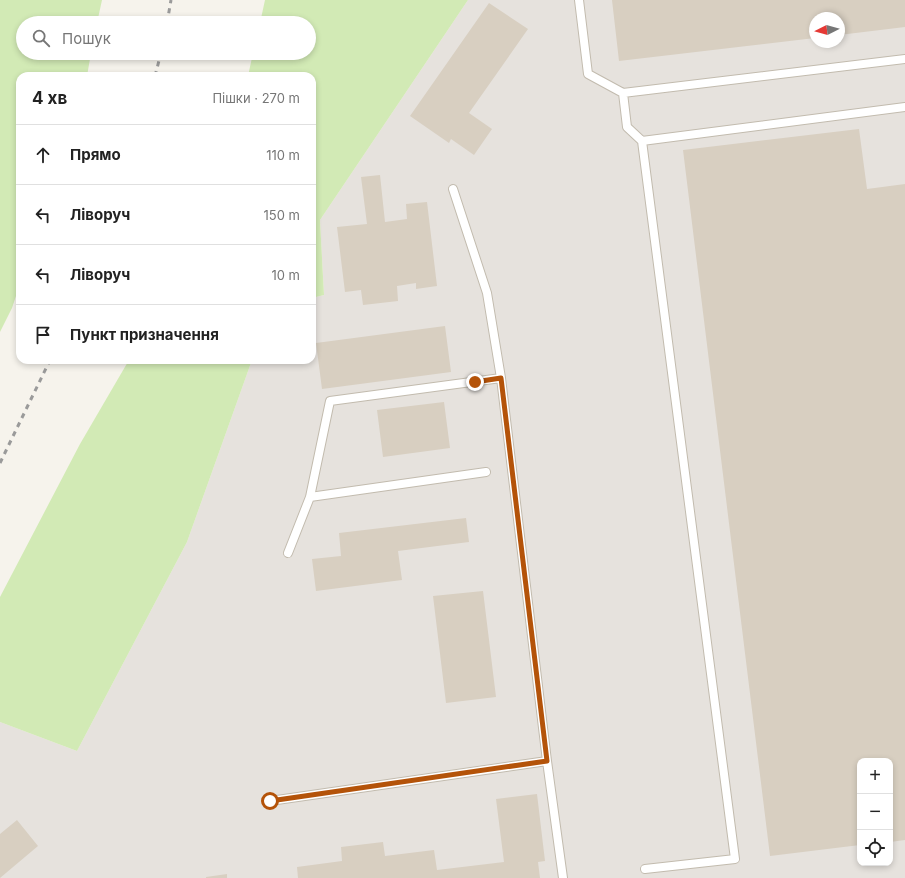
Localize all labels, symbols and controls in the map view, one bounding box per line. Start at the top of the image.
north arrow [809,12,845,48]
search box [16,16,316,60]
icon: search [30,27,52,49]
text: Пошук [62,29,111,48]
text: 4 хв [32,88,67,108]
text: Пішки · 270 m [212,90,300,106]
icon: ahead [32,144,54,166]
text: Прямо [70,145,121,164]
text: 110 m [266,147,300,163]
icon: left [32,204,54,226]
text: Ліворуч [70,205,130,224]
text: 150 m [264,207,300,223]
icon: left [32,264,54,286]
text: Ліворуч [70,265,130,284]
text: 10 m [271,267,300,283]
icon: arrive [32,324,54,346]
text: Пункт призначення [70,325,219,344]
route end [466,373,484,391]
map controls [857,758,893,866]
button: + [857,758,893,794]
route start [261,792,279,810]
button: − [857,794,893,830]
button: locate [857,830,893,866]

